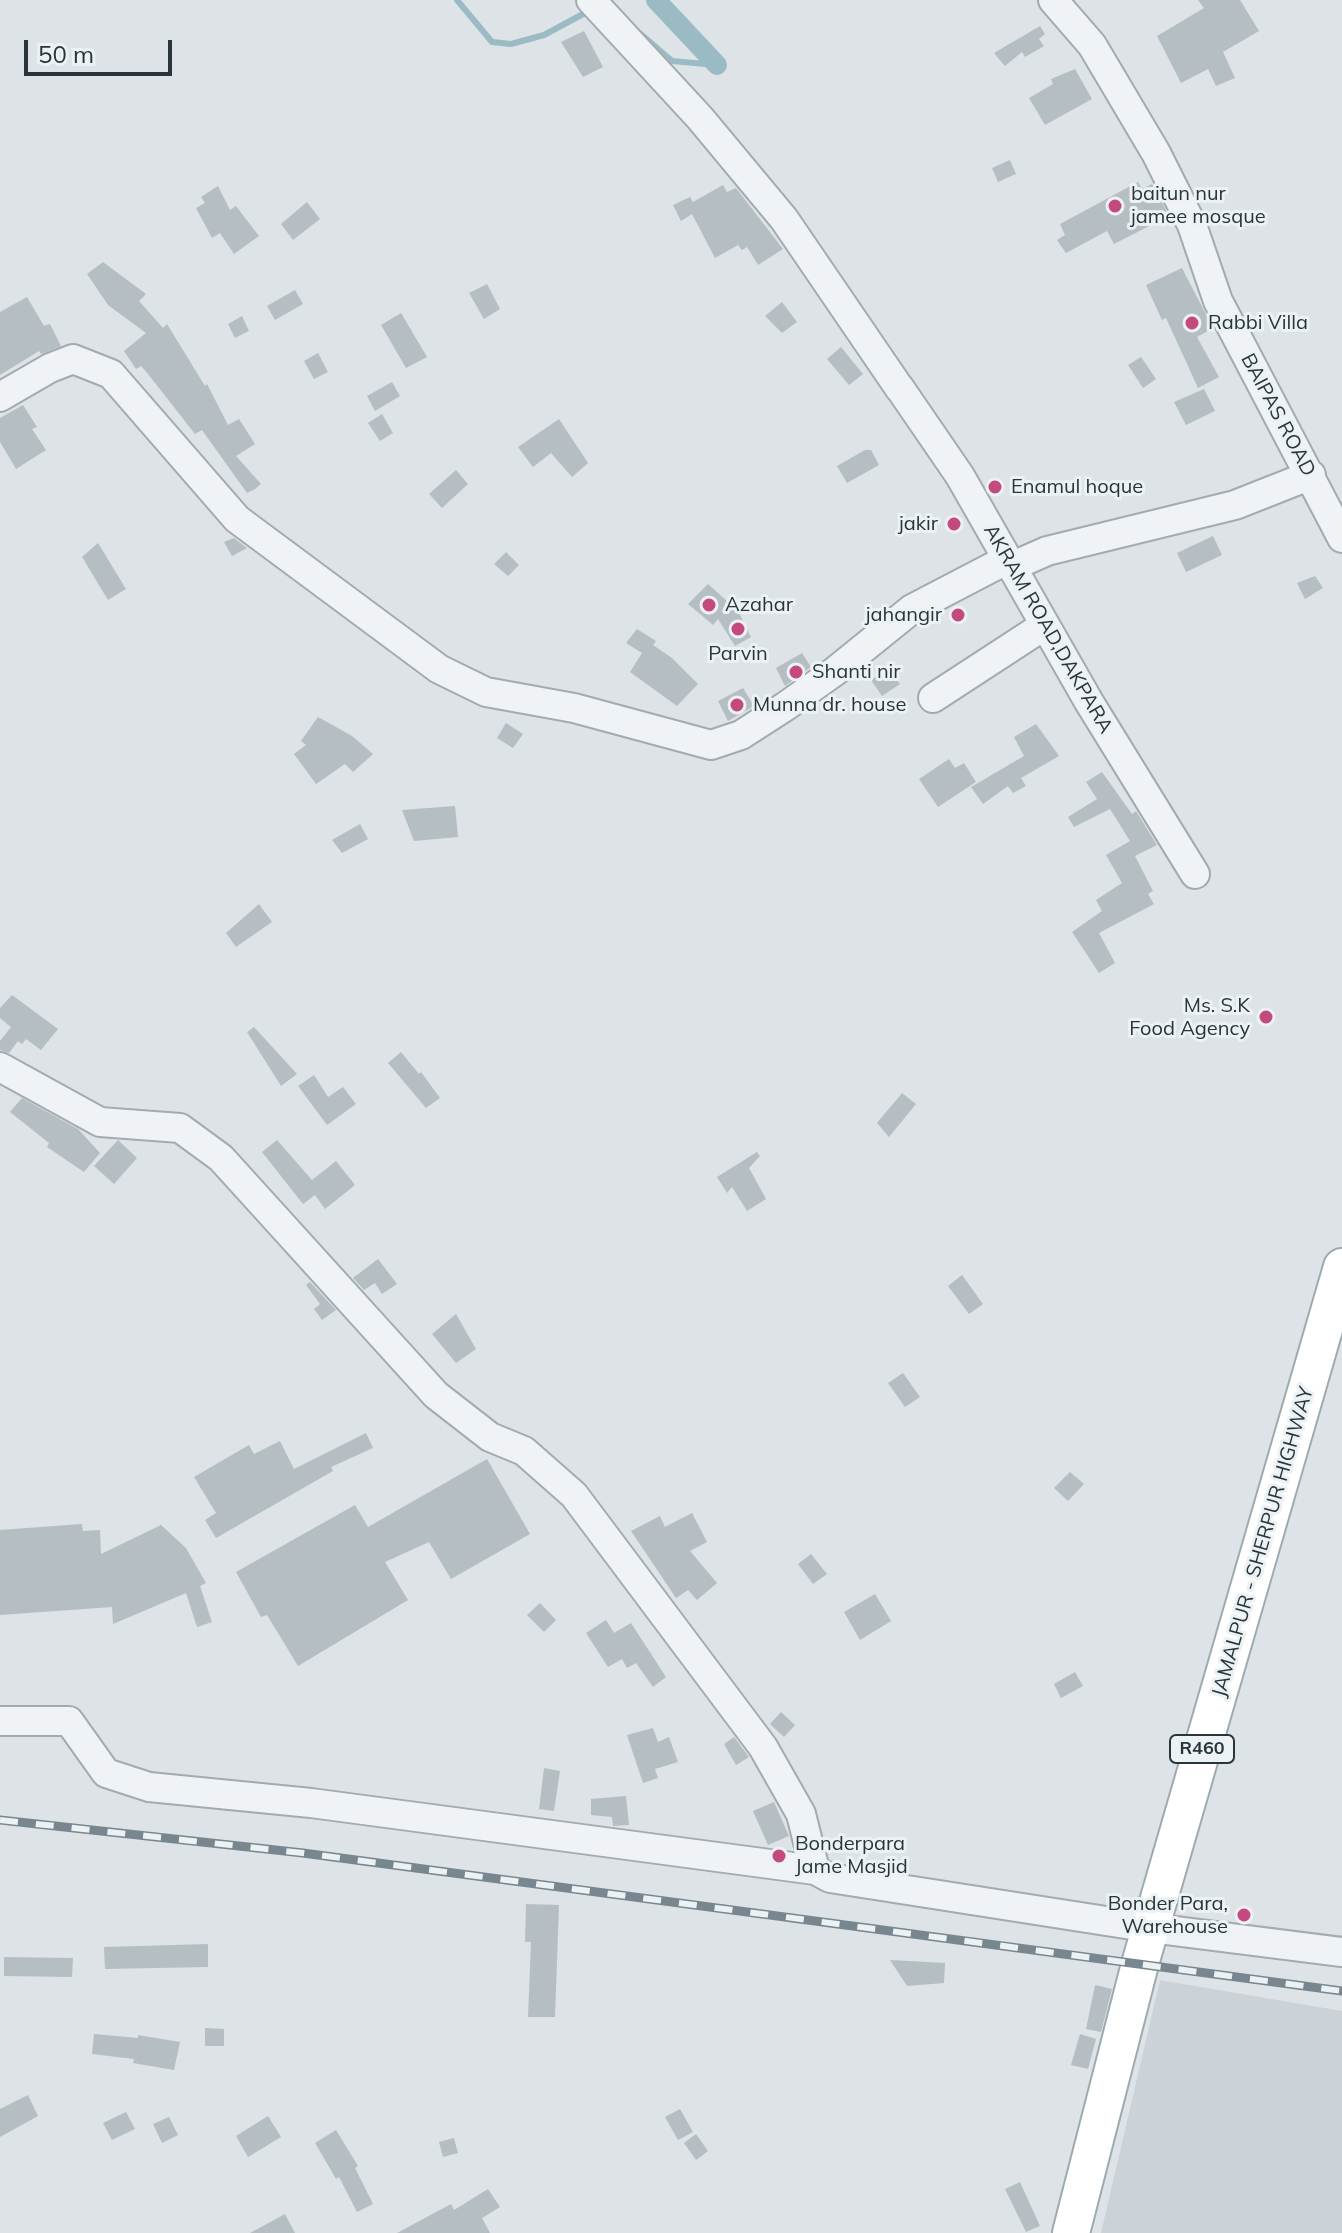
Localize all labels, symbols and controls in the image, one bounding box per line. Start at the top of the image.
scale bar [28,24,176,74]
text: 50 m [38,39,94,69]
place label: baitun nur jamee mosque [1131,182,1266,229]
marker: baitun nur jamee mosque [1106,197,1124,215]
place label: Rabbi Villa [1208,311,1308,335]
marker: Rabbi Villa [1183,314,1201,332]
street label: BAIPAS ROAD [1236,349,1320,481]
place label: Enamul hoque [1011,475,1143,499]
marker: Enamul hoque [986,478,1004,496]
place label: jakir [899,512,938,536]
marker: jakir [945,515,963,533]
street label: AKRAM ROAD,DAKPARA [978,520,1118,738]
place label: Azahar [725,593,793,617]
marker: Azahar [700,596,718,614]
place label: jahangir [866,603,942,627]
marker: jahangir [949,606,967,624]
marker: Parvin [729,620,747,638]
place label: Parvin [708,642,768,666]
place label: Shanti nir [812,660,901,684]
marker: Shanti nir [787,663,805,681]
place label: Munna dr. house [753,693,906,717]
marker: Munna dr. house [728,696,746,714]
place label: Ms. S.K Food Agency [1129,994,1250,1041]
marker: Ms. S.K Food Agency [1257,1008,1275,1026]
street label: JAMALPUR - SHERPUR HIGHWAY [1207,1384,1319,1700]
road number: R460 [1170,1735,1234,1763]
place label: Bonderpara Jame Masjid [795,1832,908,1879]
marker: Bonderpara Jame Masjid [770,1847,788,1865]
place label: Bonder Para, Warehouse [1108,1892,1228,1939]
marker: Bonder Para, Warehouse [1235,1906,1253,1924]

